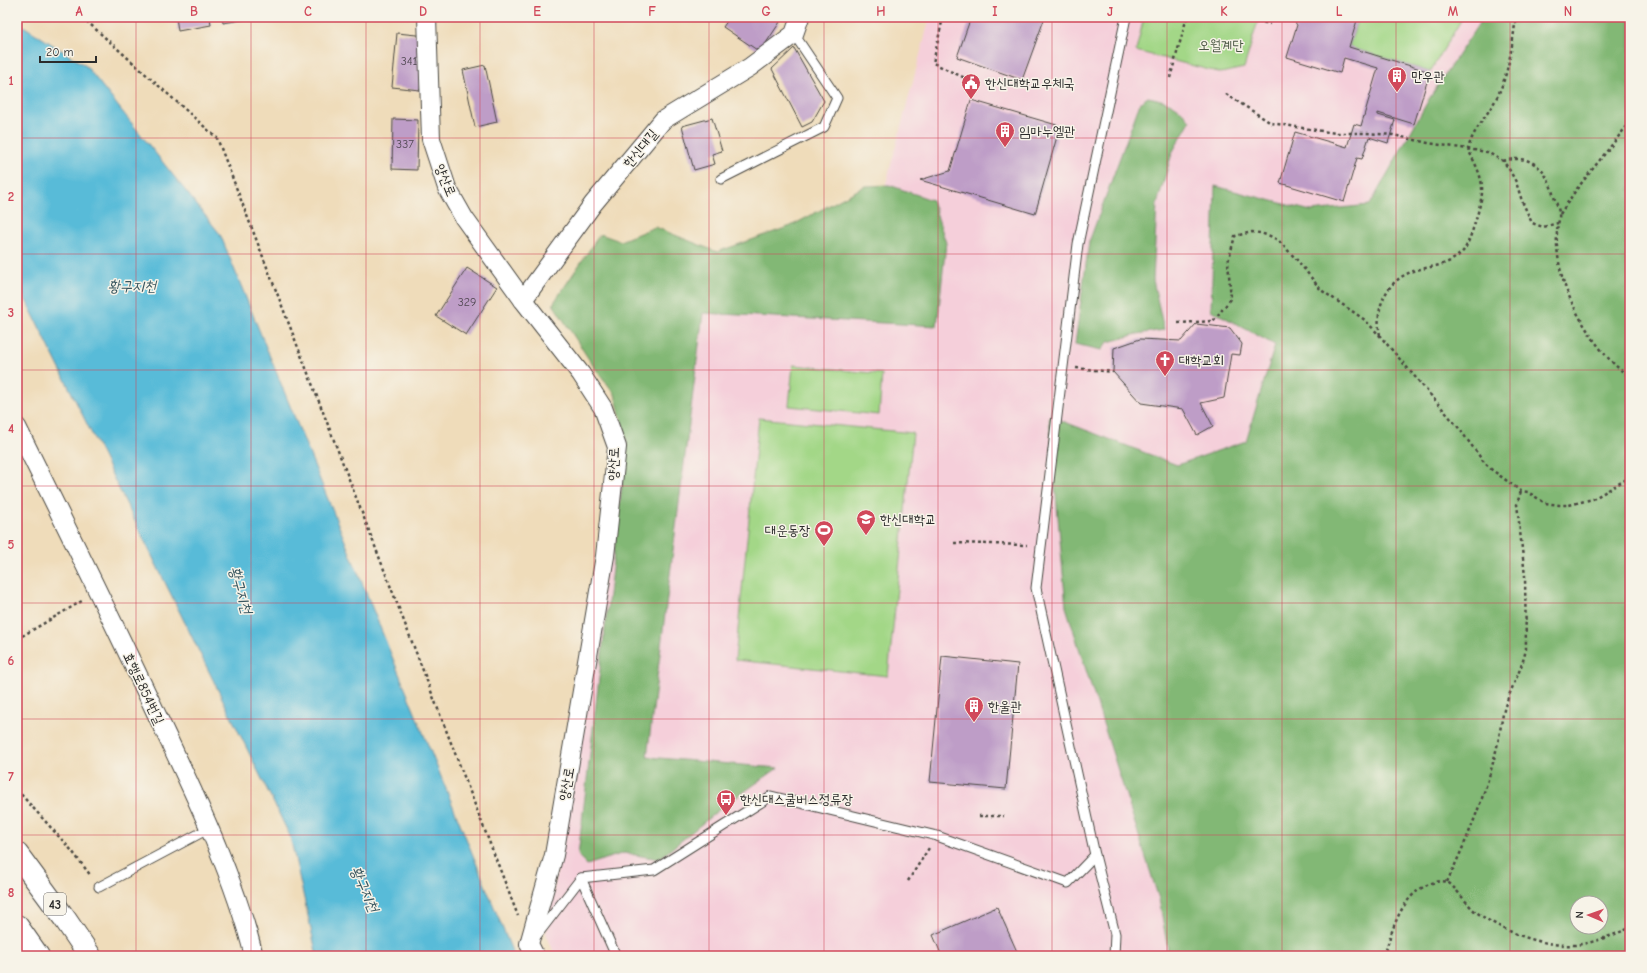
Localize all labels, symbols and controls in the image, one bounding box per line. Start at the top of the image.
text: A [75,4,83,19]
text: B [190,4,198,19]
text: C [304,4,312,19]
text: D [419,4,427,19]
text: E [533,4,541,19]
text: F [648,4,656,19]
text: G [761,4,771,19]
text: H [876,4,886,19]
text: I [992,4,998,19]
text: J [1107,4,1113,19]
text: K [1220,4,1228,19]
text: L [1336,4,1343,19]
text: M [1448,4,1459,19]
text: N [1564,4,1572,19]
park label: 오월계단 [1198,37,1244,54]
scale bar [40,38,96,64]
text: 20 m [46,45,74,59]
house number: 341 [401,54,418,68]
building icon: 만우관 [1386,65,1408,93]
place label: 만우관 [1411,68,1445,85]
public building icon: 한신대학교우체국 [960,72,982,100]
text: 1 [8,73,14,88]
place label: 한신대학교우체국 [985,75,1075,92]
building icon: 임마누엘관 [994,120,1016,148]
place label: 임마누엘관 [1019,123,1075,140]
street label: 한신대길 [619,125,662,171]
house number: 337 [396,137,414,151]
street label: 양산로 [431,161,460,199]
text: 2 [8,189,14,204]
water label: 황구지천 [108,277,158,295]
house number: 329 [458,295,476,309]
text: 3 [8,305,14,320]
church icon: 대학교회 [1154,349,1176,377]
place label: 대학교회 [1179,352,1224,369]
text: 4 [8,421,14,436]
street label: 양산로 [604,447,623,481]
school or university icon: 한신대학교 [855,508,877,536]
place label: 한신대학교 [880,511,936,528]
sports icon: 대운동장 [813,519,835,547]
place label: 대운동장 [765,522,811,539]
text: 5 [8,537,15,552]
water label: 황구지천 [226,564,257,618]
street label: 효행로854번길 [119,649,168,728]
text: 6 [8,653,15,668]
building icon: 한울관 [963,695,985,723]
place label: 한울관 [988,698,1022,715]
street label: 양산로 [555,766,578,802]
text: 7 [8,769,14,784]
bus stop icon: 한신대스쿨버스정류장 [715,788,737,816]
place label: 한신대스쿨버스정류장 [740,791,853,808]
water label: 황구지천 [347,863,384,916]
text: 8 [8,885,14,900]
road number: 43 [44,893,66,915]
north arrow [1569,895,1609,935]
text: N [1573,911,1586,918]

